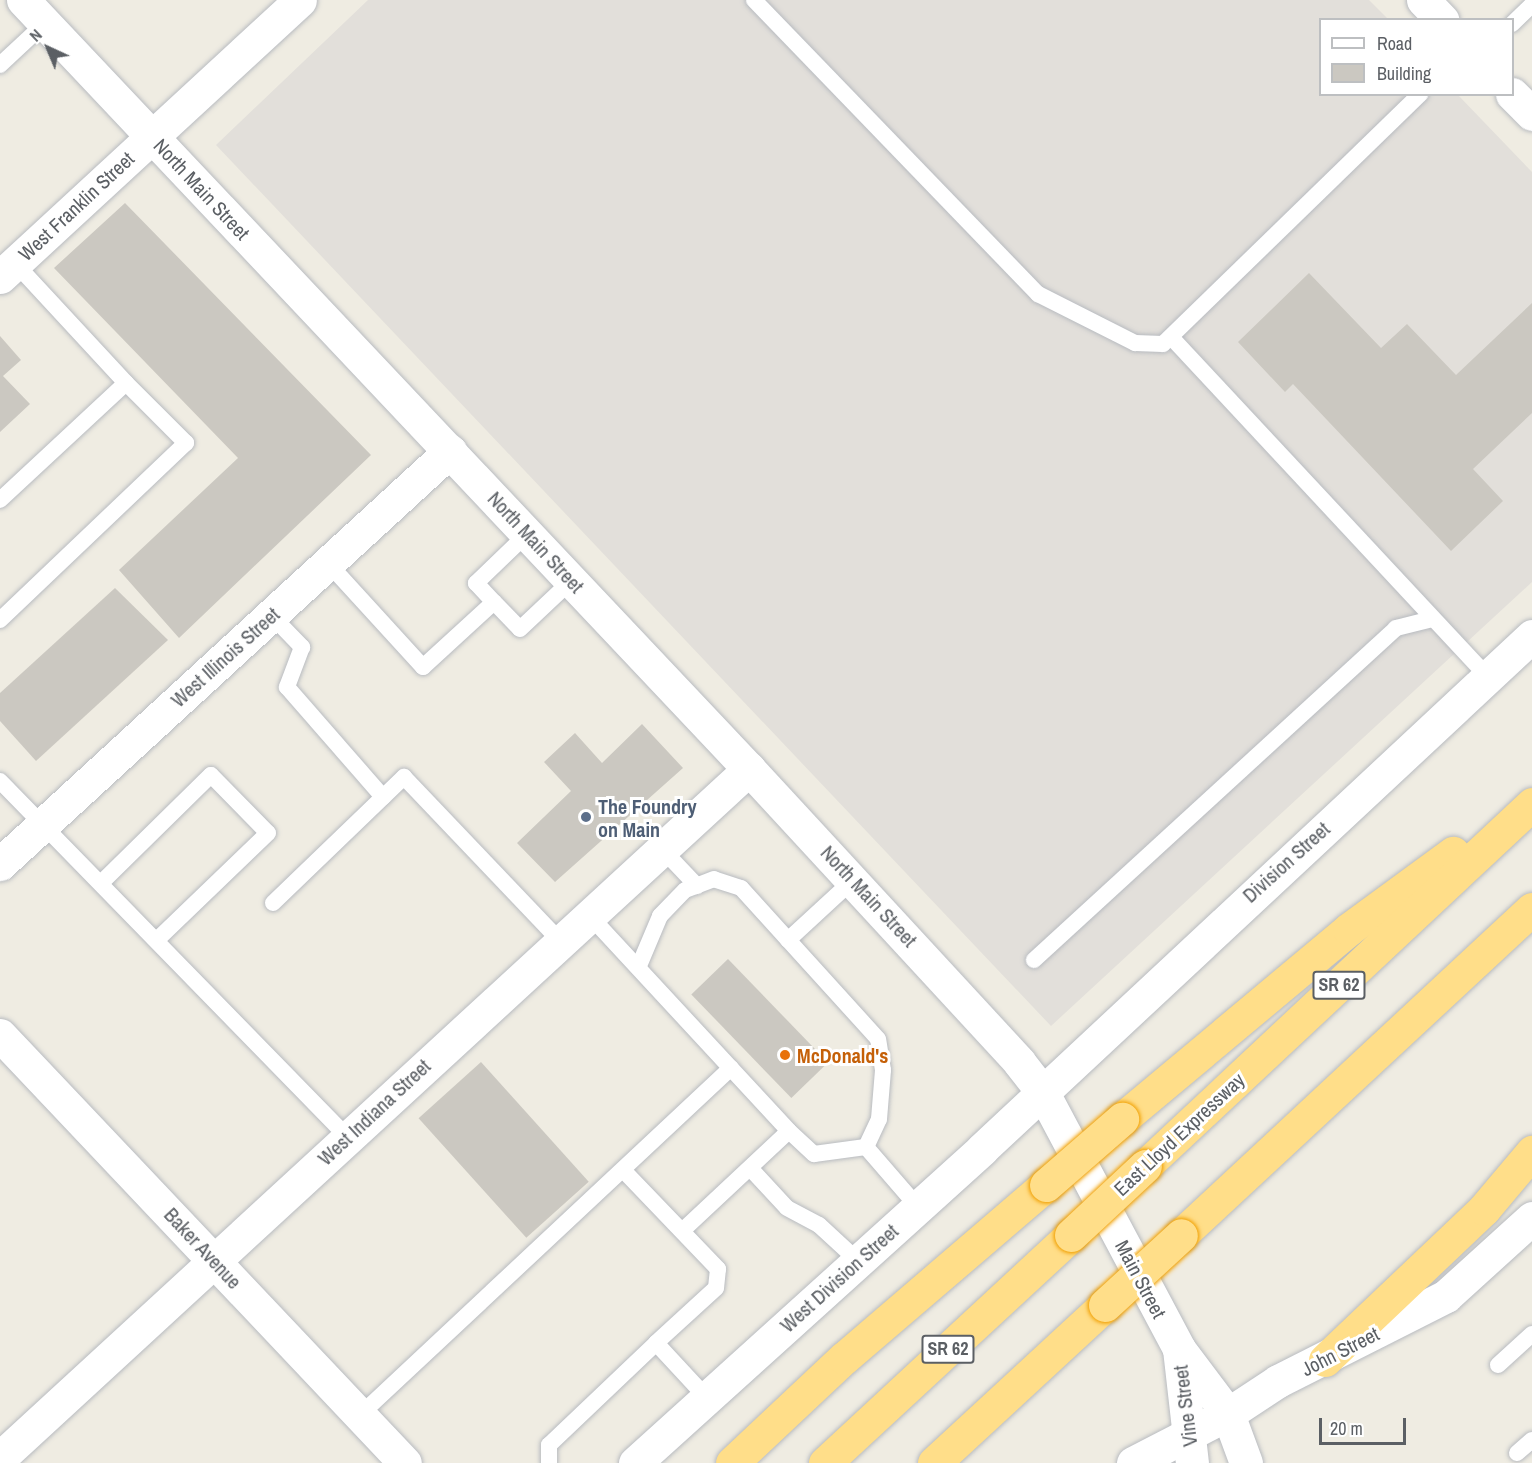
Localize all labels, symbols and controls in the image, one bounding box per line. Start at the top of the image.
north arrow [18,18,78,78]
legend [1319,18,1514,96]
text: N [24,24,47,46]
text: Road [1377,31,1412,56]
text: Building [1377,61,1431,86]
street label: North Main Street [149,133,255,245]
street label: West Franklin Street [13,146,139,266]
street label: North Main Street [483,486,589,598]
street label: West Illinois Street [166,602,284,712]
place label: The Foundry on Main [598,794,697,841]
marker: The Foundry on Main [579,810,593,824]
street label: Division Street [1238,817,1334,907]
street label: North Main Street [816,840,922,952]
road number: SR 62 [1312,970,1366,1000]
place label: McDonald's [797,1043,888,1067]
marker: McDonald's [778,1048,792,1062]
street label: West Indiana Street [313,1054,435,1170]
street label: East Lloyd Expressway [1109,1067,1249,1201]
street label: Baker Avenue [159,1202,247,1294]
street label: West Division Street [775,1219,903,1337]
street label: Main Street [1111,1236,1171,1322]
street label: John Street [1297,1321,1383,1381]
road number: SR 62 [921,1334,975,1364]
street label: Vine Street [1168,1364,1202,1448]
scale bar [1322,1406,1409,1444]
text: 20 m [1330,1416,1363,1441]

